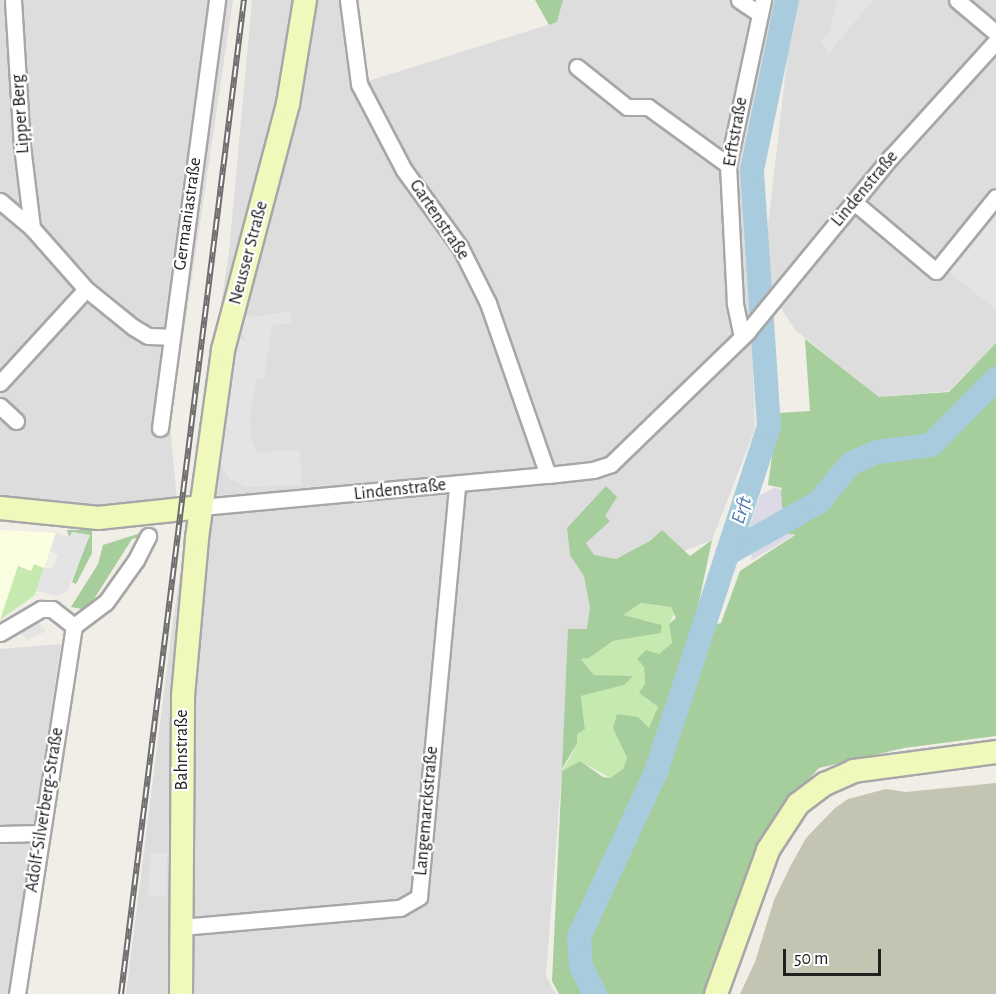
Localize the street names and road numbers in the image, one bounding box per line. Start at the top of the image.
street label: Lipper Berg [7,74,35,154]
street label: Erftstraße [719,96,753,168]
street label: Lindenstraße [827,147,903,231]
street label: Germaniastraße [169,156,207,272]
street label: Gartenstraße [404,176,474,264]
street label: Neusser Straße [225,199,273,307]
street label: Lindenstraße [353,474,447,506]
street label: Bahnstraße [171,709,193,791]
street label: Adolf-Silverberg-Straße [21,726,69,894]
street label: Langemarckstraße [411,745,443,877]

